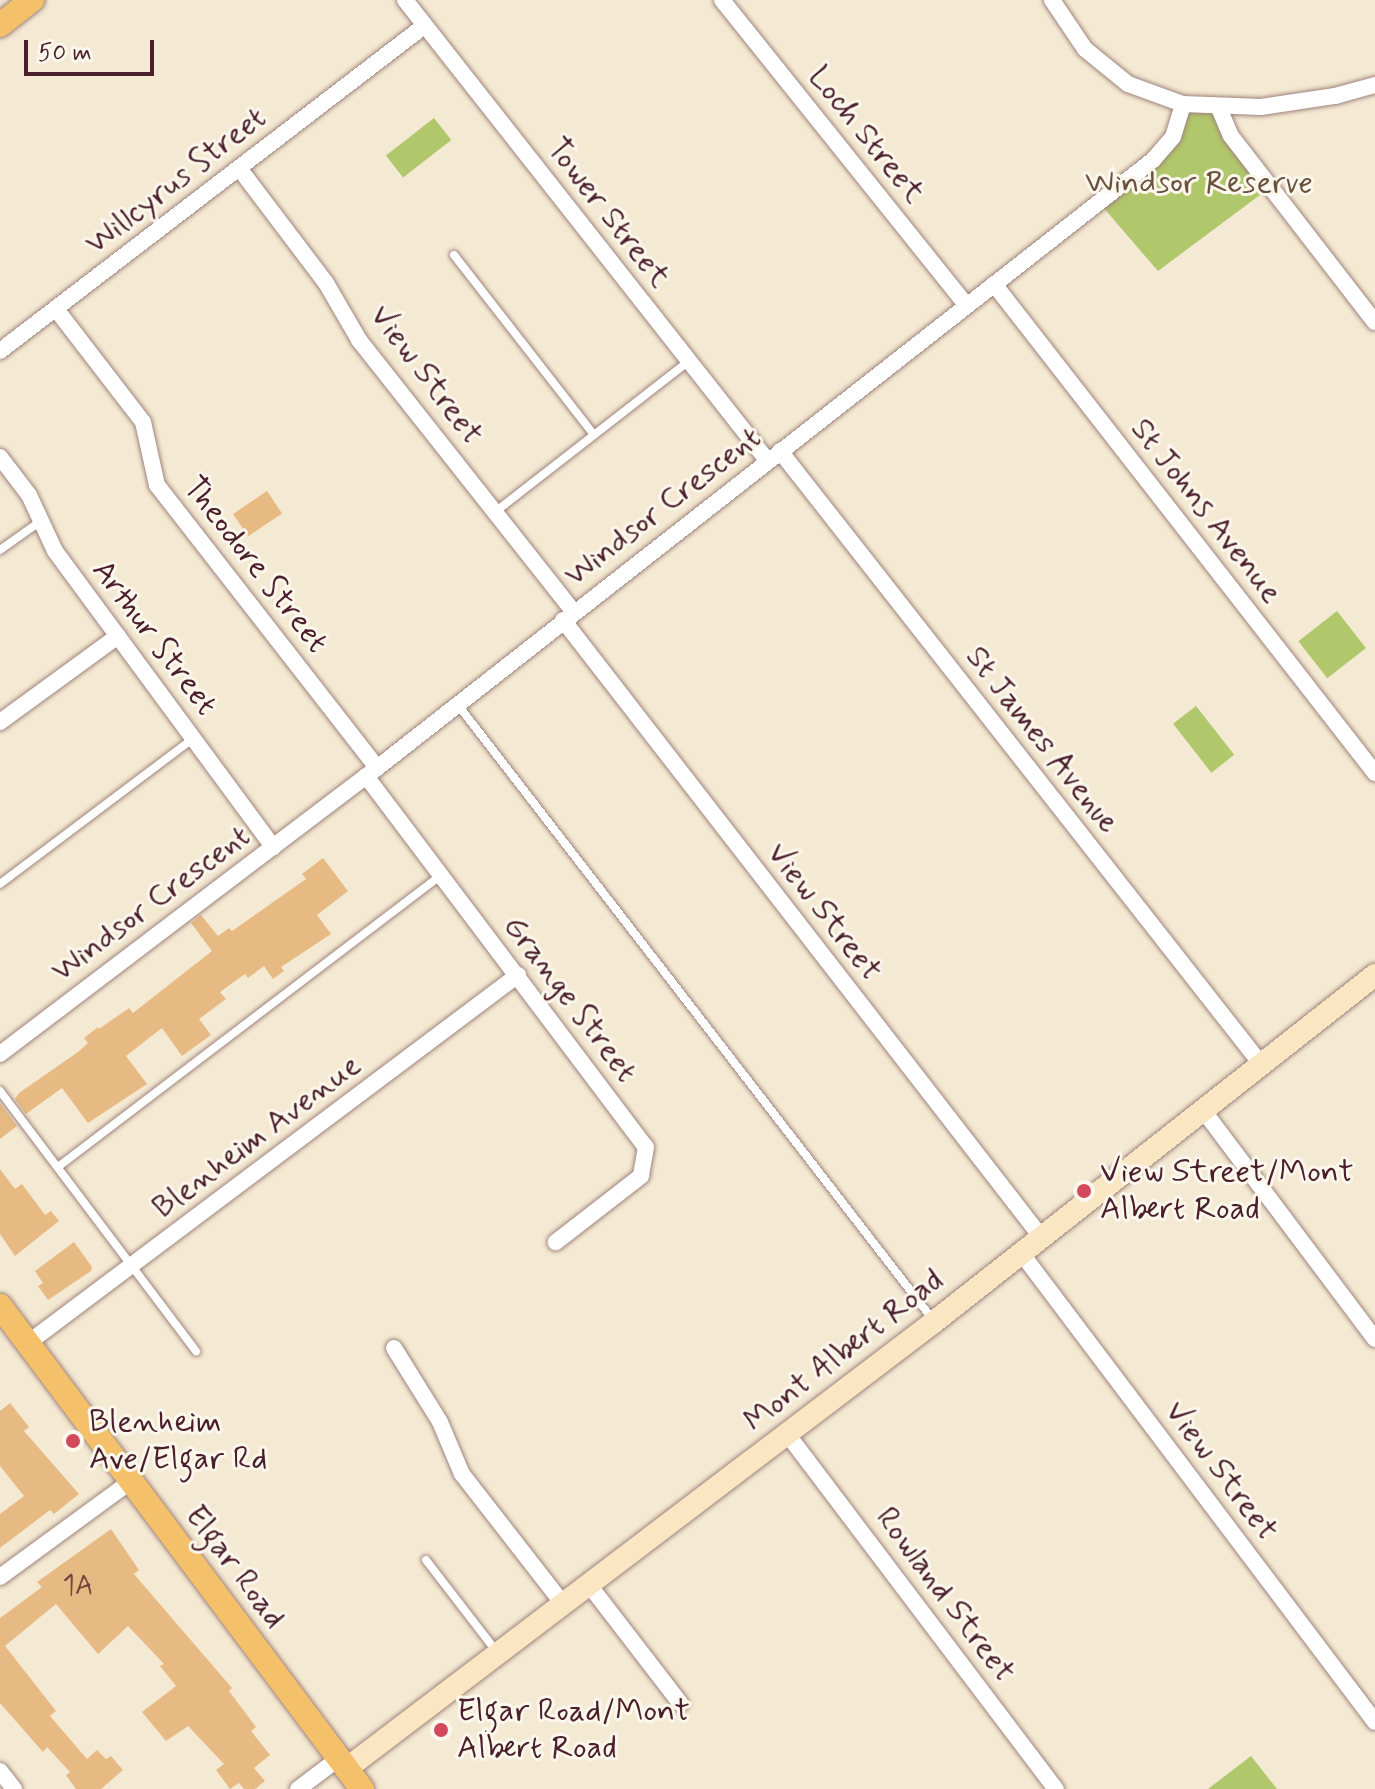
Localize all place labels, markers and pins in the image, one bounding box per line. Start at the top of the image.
place label: View Street/Mont Albert Road [1100,1154,1352,1229]
marker: View Street/Mont Albert Road [1075,1182,1093,1200]
place label: Blenheim Ave/Elgar Rd [89,1404,267,1479]
marker: Blenheim Ave/Elgar Rd [64,1432,82,1450]
place label: Elgar Road/Mont Albert Road [457,1693,690,1768]
marker: Elgar Road/Mont Albert Road [432,1721,450,1739]

